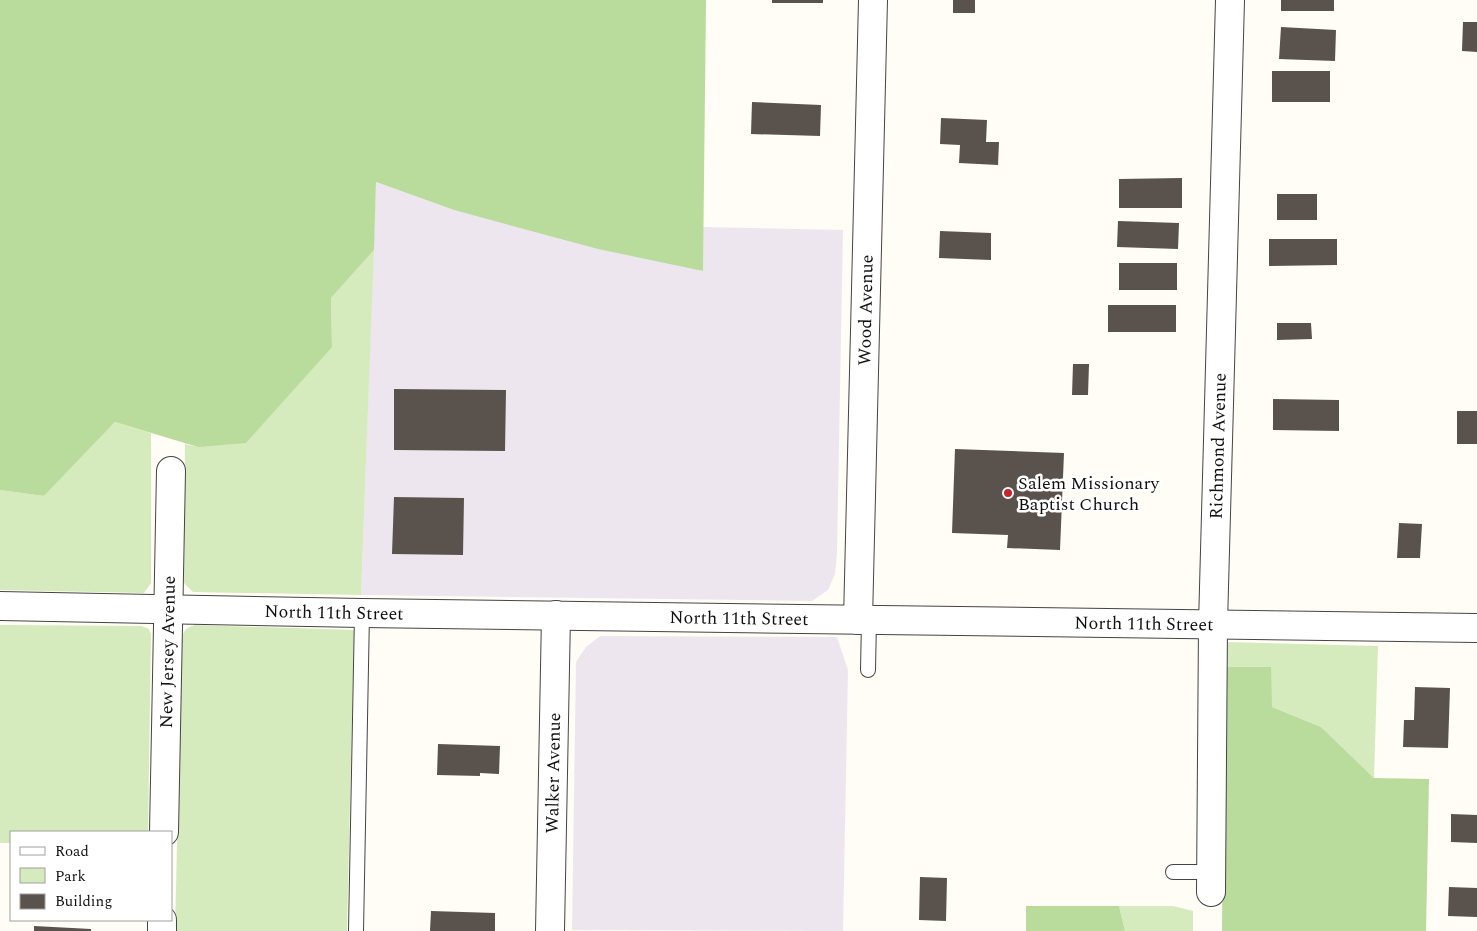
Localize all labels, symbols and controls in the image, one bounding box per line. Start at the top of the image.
street label: Wood Avenue [851,254,881,366]
street label: Richmond Avenue [1203,373,1234,520]
place label: Salem Missionary Baptist Church [1018,470,1161,518]
marker: Salem Missionary Baptist Church [1002,487,1014,499]
street label: New Jersey Avenue [153,575,183,729]
street label: North 11th Street [264,598,404,628]
street label: North 11th Street [669,604,809,633]
street label: North 11th Street [1074,610,1214,638]
street label: Walker Avenue [539,712,568,834]
legend [10,831,172,921]
text: Road [55,840,89,863]
text: Park [55,865,86,888]
text: Building [55,890,112,913]

